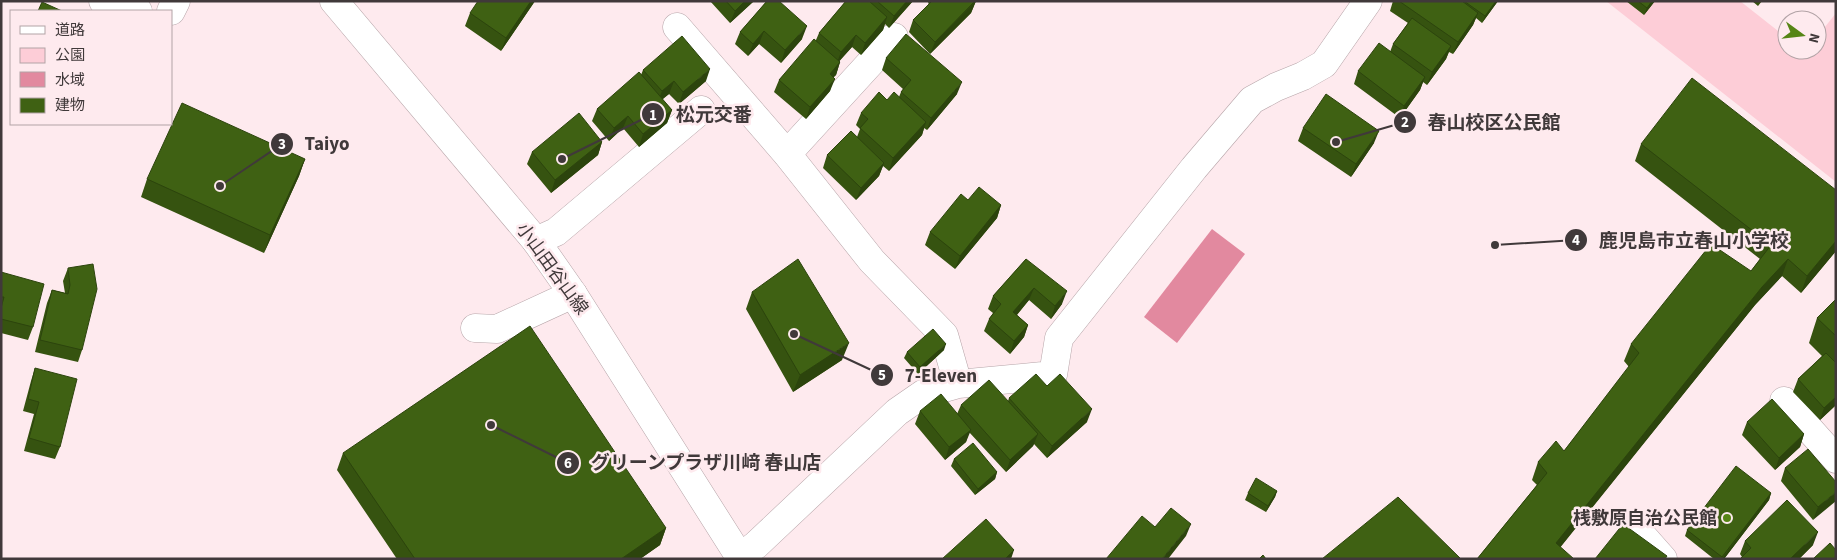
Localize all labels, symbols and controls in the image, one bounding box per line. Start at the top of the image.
legend [10,10,172,125]
north arrow [1777,10,1827,60]
text: 道路 [55,20,85,41]
text: N [1803,31,1824,45]
text: 公園 [55,45,85,66]
text: 水域 [55,70,85,91]
text: 建物 [55,95,85,116]
callout: 松元交番 [641,97,762,131]
text: 松元交番 [676,102,752,129]
text: 1 [649,105,657,126]
callout: 春山校区公民館 [1393,105,1571,139]
text: 春山校区公民館 [1427,110,1561,137]
text: 2 [1401,112,1409,133]
callout: Taiyo [270,127,360,161]
text: Taiyo [305,131,349,158]
text: 3 [278,134,286,155]
street label: 小山田谷山線 [510,218,594,320]
callout: 鹿児島市立春山小学校 [1564,223,1799,257]
text: 鹿児島市立春山小学校 [1599,228,1789,255]
text: 4 [1572,230,1580,251]
callout: 7-Eleven [870,358,987,392]
text: 7-Eleven [905,363,977,390]
text: 5 [878,365,886,386]
callout: グリーンプラザ川﨑 春山店 [555,446,832,480]
text: グリーンプラザ川﨑 春山店 [591,450,821,477]
text: 6 [564,453,572,474]
place label: 桟敷原自治公民館 [1573,506,1717,531]
marker: 桟敷原自治公民館 [1721,512,1733,524]

